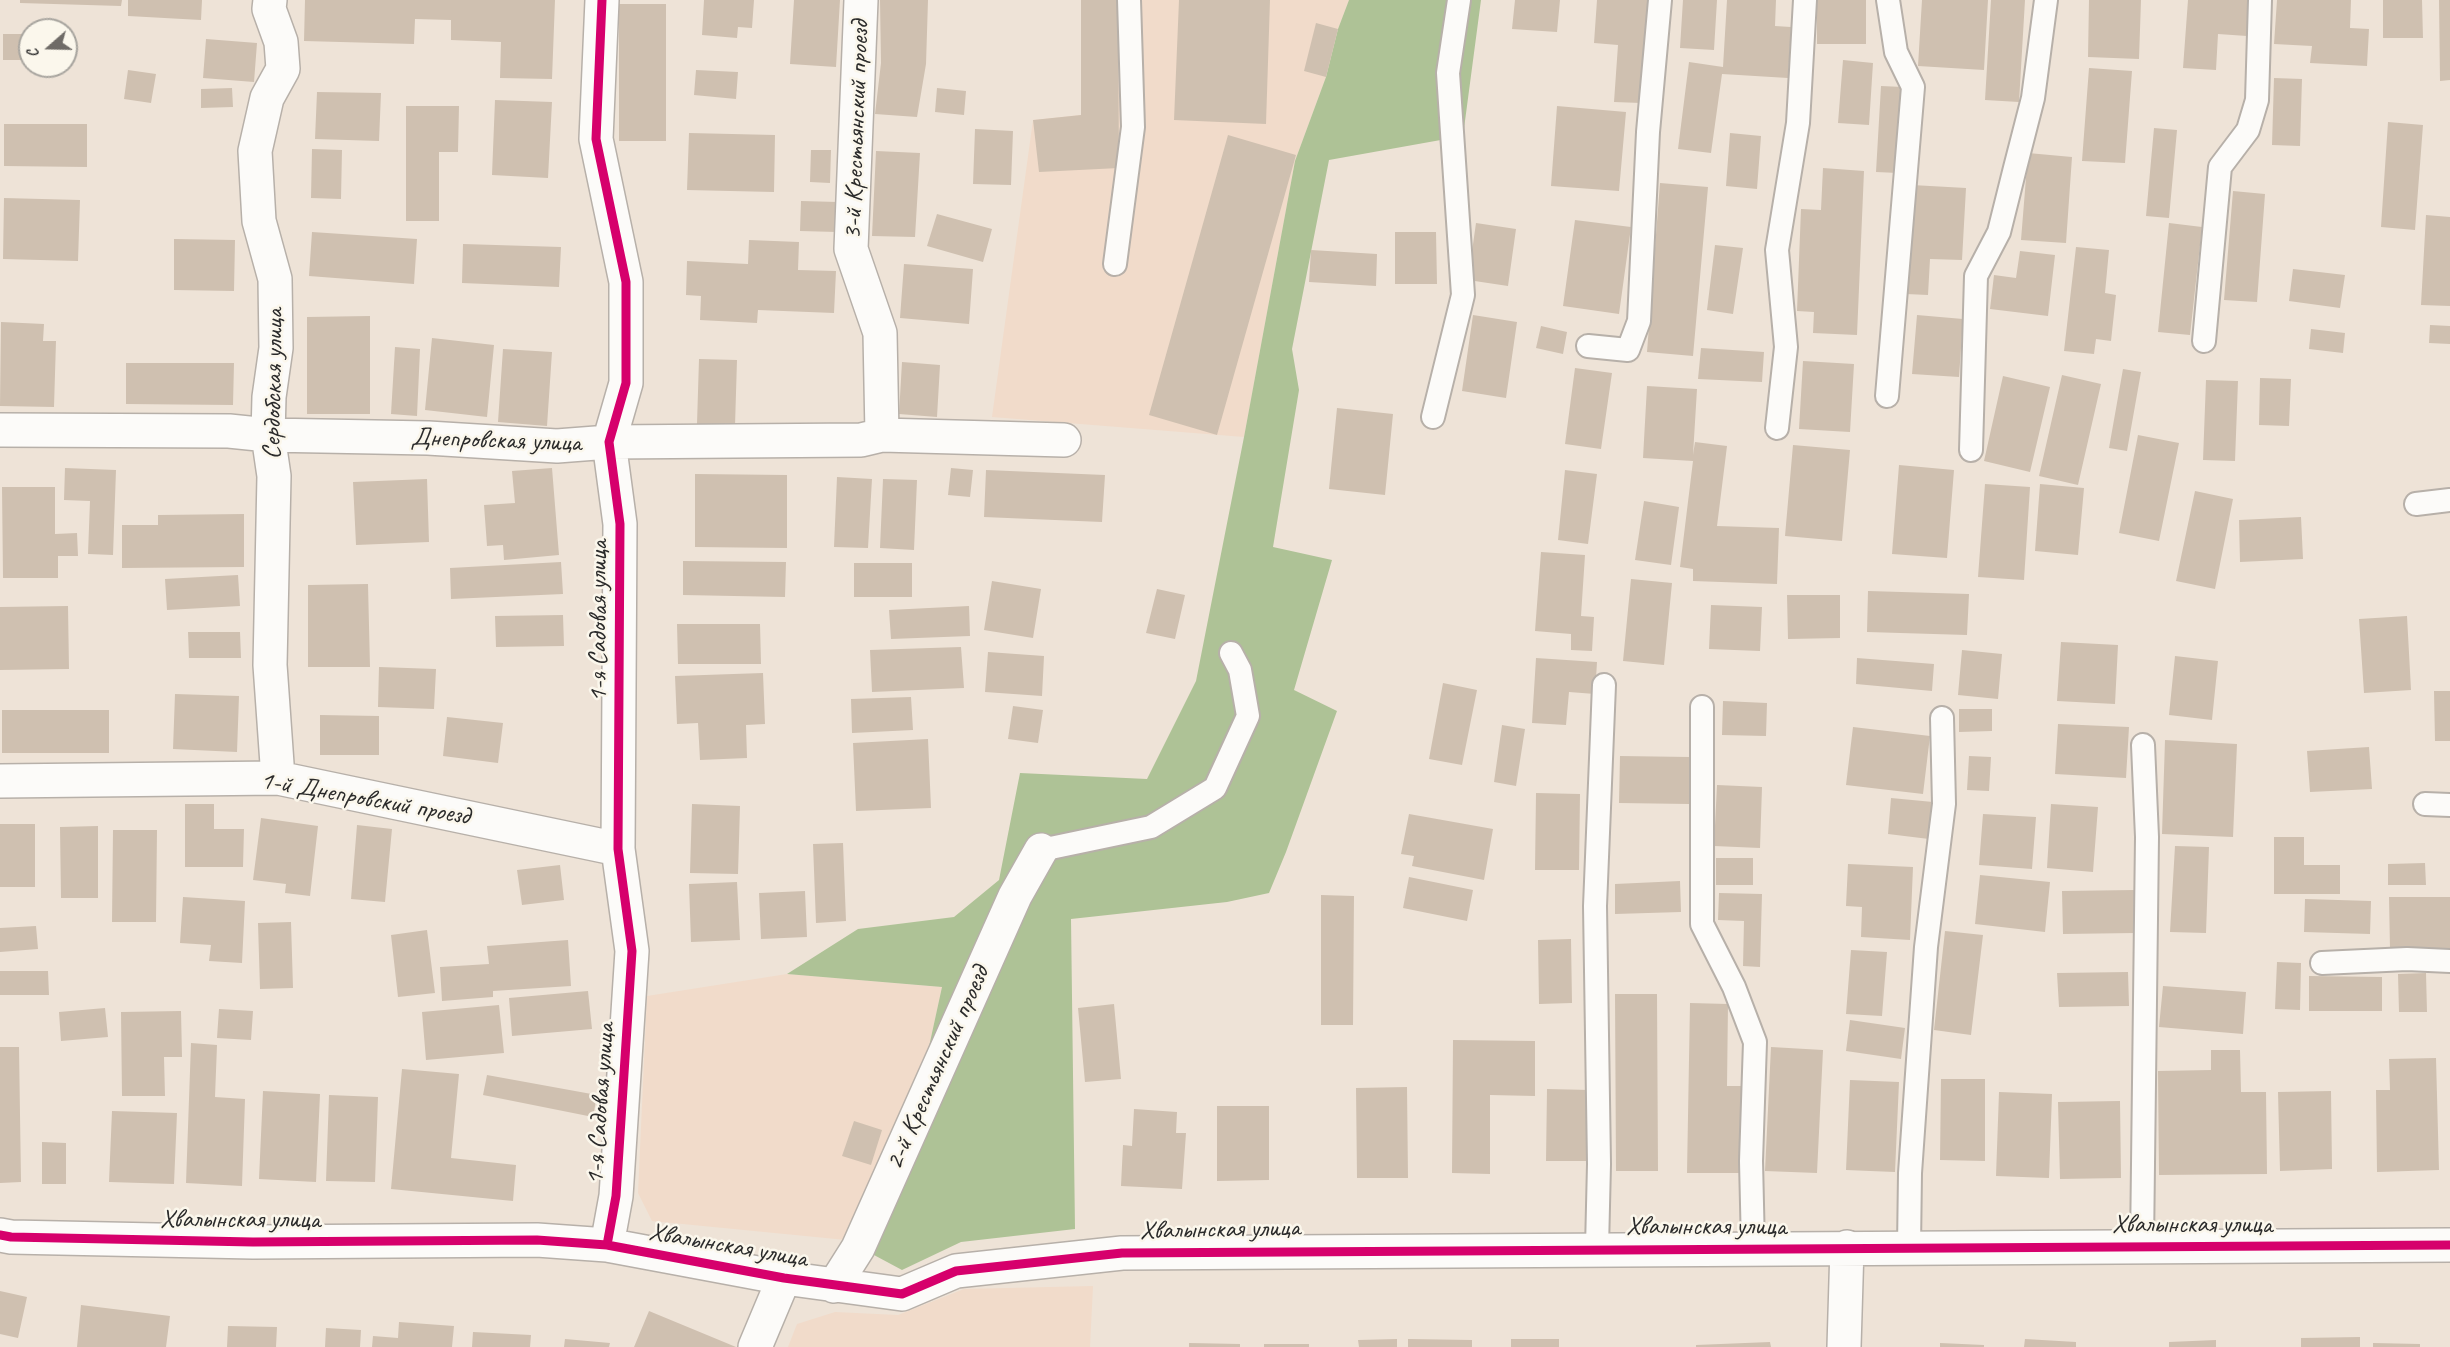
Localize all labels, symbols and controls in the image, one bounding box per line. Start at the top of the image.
north arrow [18,18,78,78]
street label: 3-й Крестьянский проезд [838,20,876,240]
text: С [22,46,44,61]
street label: Сердобская улица [257,308,291,460]
street label: Днепровская улица [410,422,582,460]
street label: 1-я Садовая улица [583,540,615,702]
street label: 1-й Днепровский проезд [258,765,472,833]
street label: 2-й Крестьянский проезд [879,962,997,1174]
street label: 1-я Садовая улица [580,1022,622,1186]
street label: Хвалынская улица [160,1204,320,1236]
street label: Хвалынская улица [2112,1209,2272,1241]
street label: Хвалынская улица [1626,1211,1786,1243]
street label: Хвалынская улица [1140,1213,1300,1247]
street label: Хвалынская улица [646,1217,810,1275]

